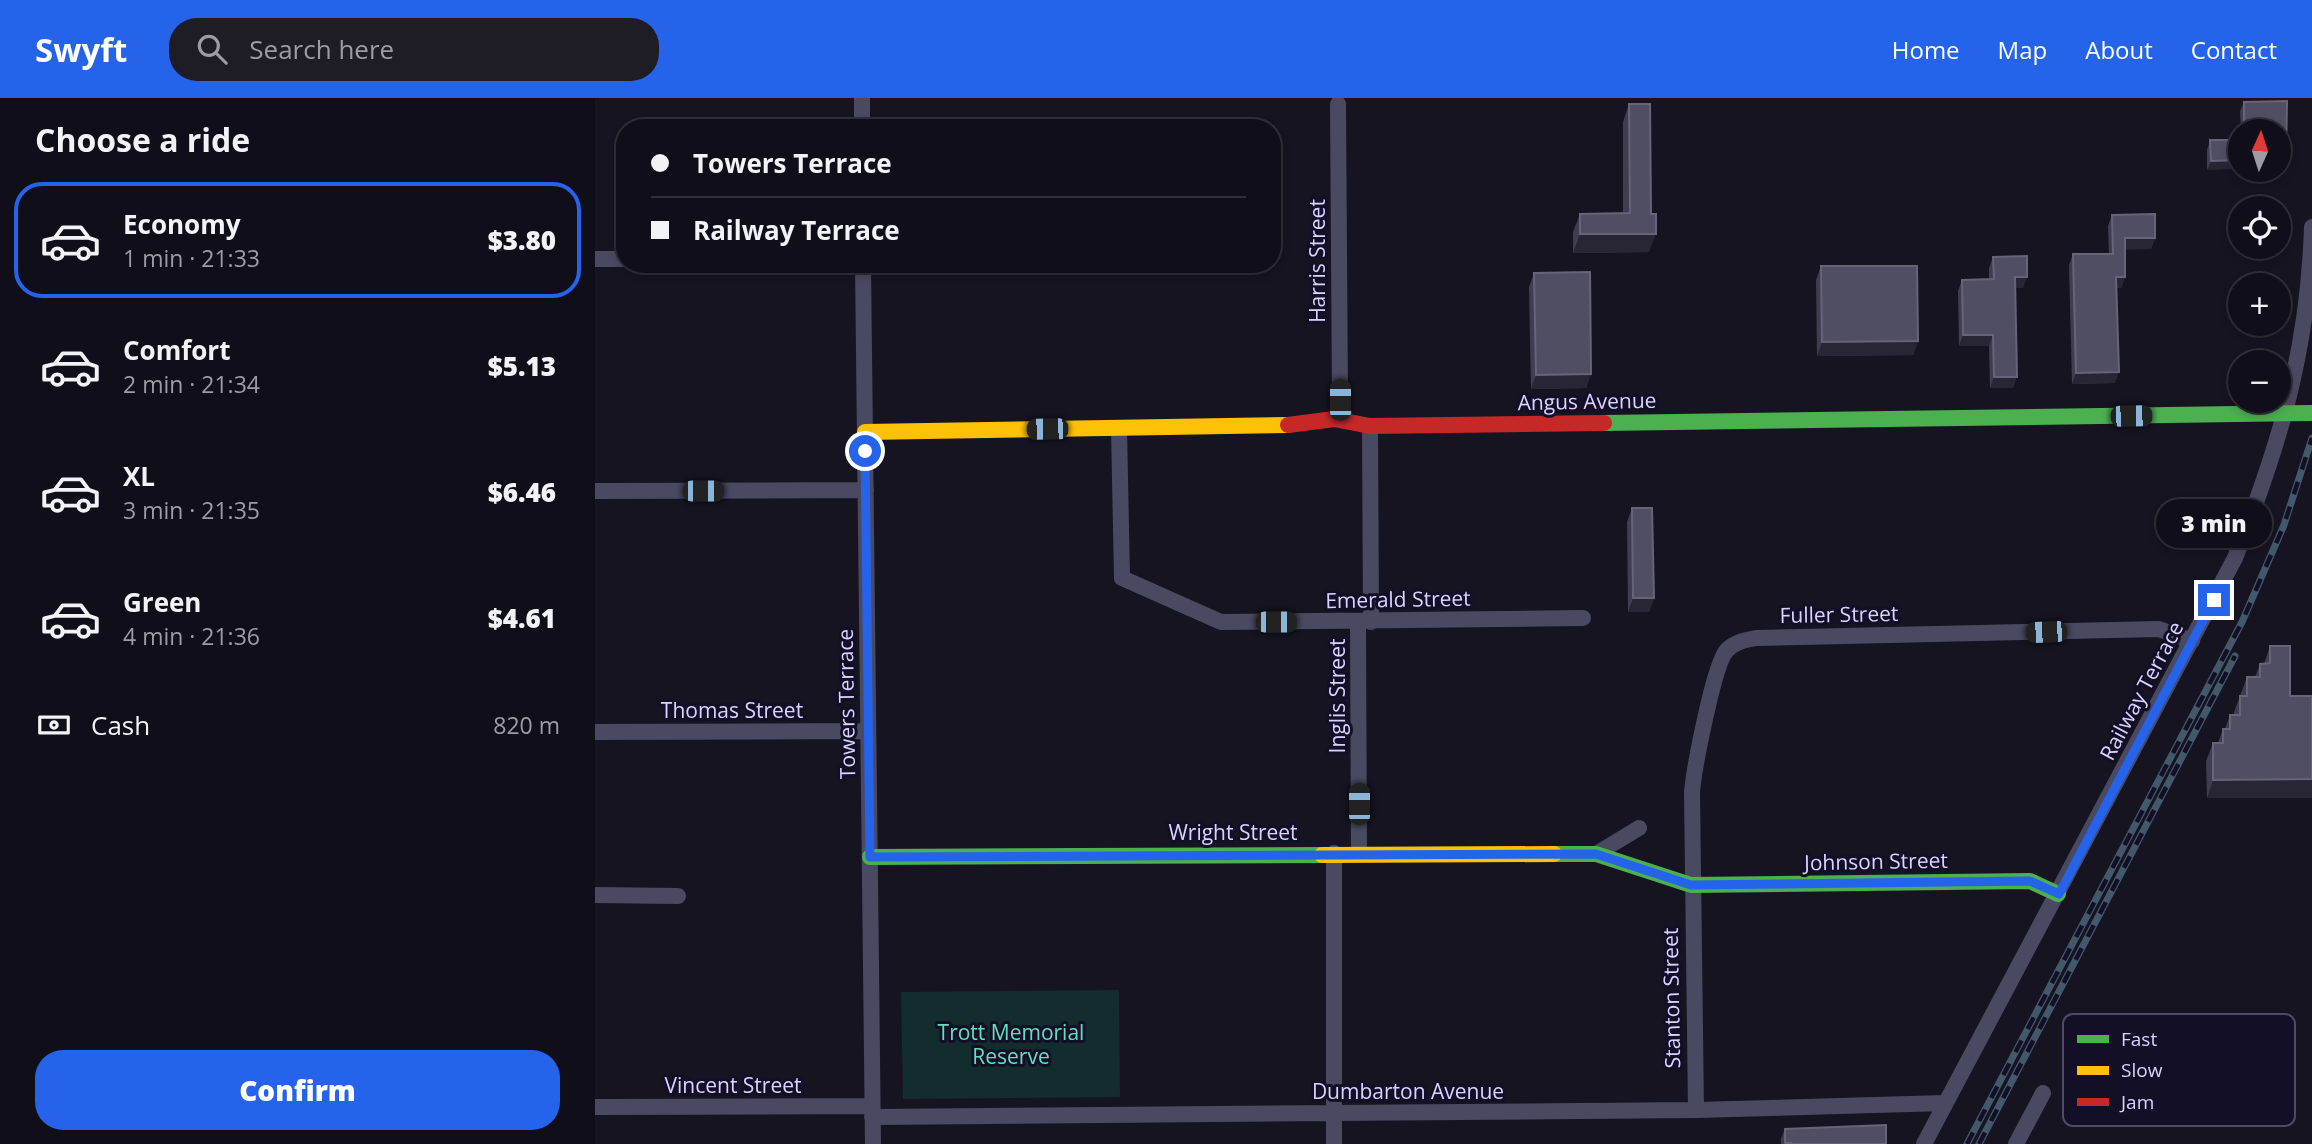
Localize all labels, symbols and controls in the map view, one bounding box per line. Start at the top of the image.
search box [169,18,659,81]
text: Swyft [35,27,127,72]
icon: search [193,30,231,68]
text: Search here [249,31,394,67]
text: Home [1892,33,1960,66]
text: Map [1998,33,2047,66]
text: About [2085,33,2153,66]
text: Contact [2191,33,2277,66]
text: Choose a ride [35,118,250,161]
north arrow [2228,119,2291,182]
map controls [2228,119,2291,413]
text: Towers Terrace [693,145,892,181]
button: locate [2228,196,2291,259]
street label: Harris Street [1303,199,1331,323]
text: Economy [123,206,241,242]
icon: car [39,209,102,272]
text: Railway Terrace [693,212,900,248]
text: $3.80 [488,222,556,258]
text: 1 min · 21:33 [123,242,260,274]
button: + [2228,273,2291,336]
text: Comfort [123,332,230,368]
icon: car [39,335,102,398]
text: $5.13 [488,348,556,384]
button: − [2228,350,2291,413]
text: 2 min · 21:34 [123,368,260,400]
car [1330,379,1351,421]
street label: Angus Avenue [1517,386,1657,416]
car [2110,405,2153,427]
car [1026,418,1069,440]
route start [849,435,881,467]
text: XL [123,458,155,494]
icon: car [39,461,102,524]
text: $6.46 [488,474,556,510]
car [683,481,725,502]
text: 3 min · 21:35 [123,494,260,526]
callout: 3 min [2156,498,2272,547]
text: 3 min [2181,507,2247,539]
text: Green [123,584,201,620]
street label: Emerald Street [1325,584,1471,614]
route end [2198,584,2230,616]
icon: car [39,587,102,650]
street label: Fuller Street [1779,599,1899,629]
text: $4.61 [488,600,556,636]
car [1256,612,1298,633]
street label: Railway Terrace [2093,616,2189,765]
text: 4 min · 21:36 [123,620,260,652]
car [2025,621,2068,643]
street label: Towers Terrace [831,629,861,779]
street label: Inglis Street [1323,639,1351,753]
street label: Thomas Street [661,696,803,724]
icon: cash [35,706,73,744]
text: Cash [91,707,150,743]
text: 820 m [493,709,560,741]
car [1349,783,1370,825]
street label: Wright Street [1168,818,1298,846]
street label: Johnson Street [1802,846,1948,876]
street label: Stanton Street [1656,927,1686,1069]
legend [2063,1014,2295,1126]
park label: Trott Memorial Reserve [938,1018,1084,1070]
text: Fast [2121,1026,2157,1052]
button: Confirm [35,1050,560,1130]
text: Slow [2121,1057,2163,1083]
street label: Vincent Street [664,1071,802,1099]
street label: Dumbarton Avenue [1312,1077,1504,1105]
text: Jam [2119,1089,2154,1115]

